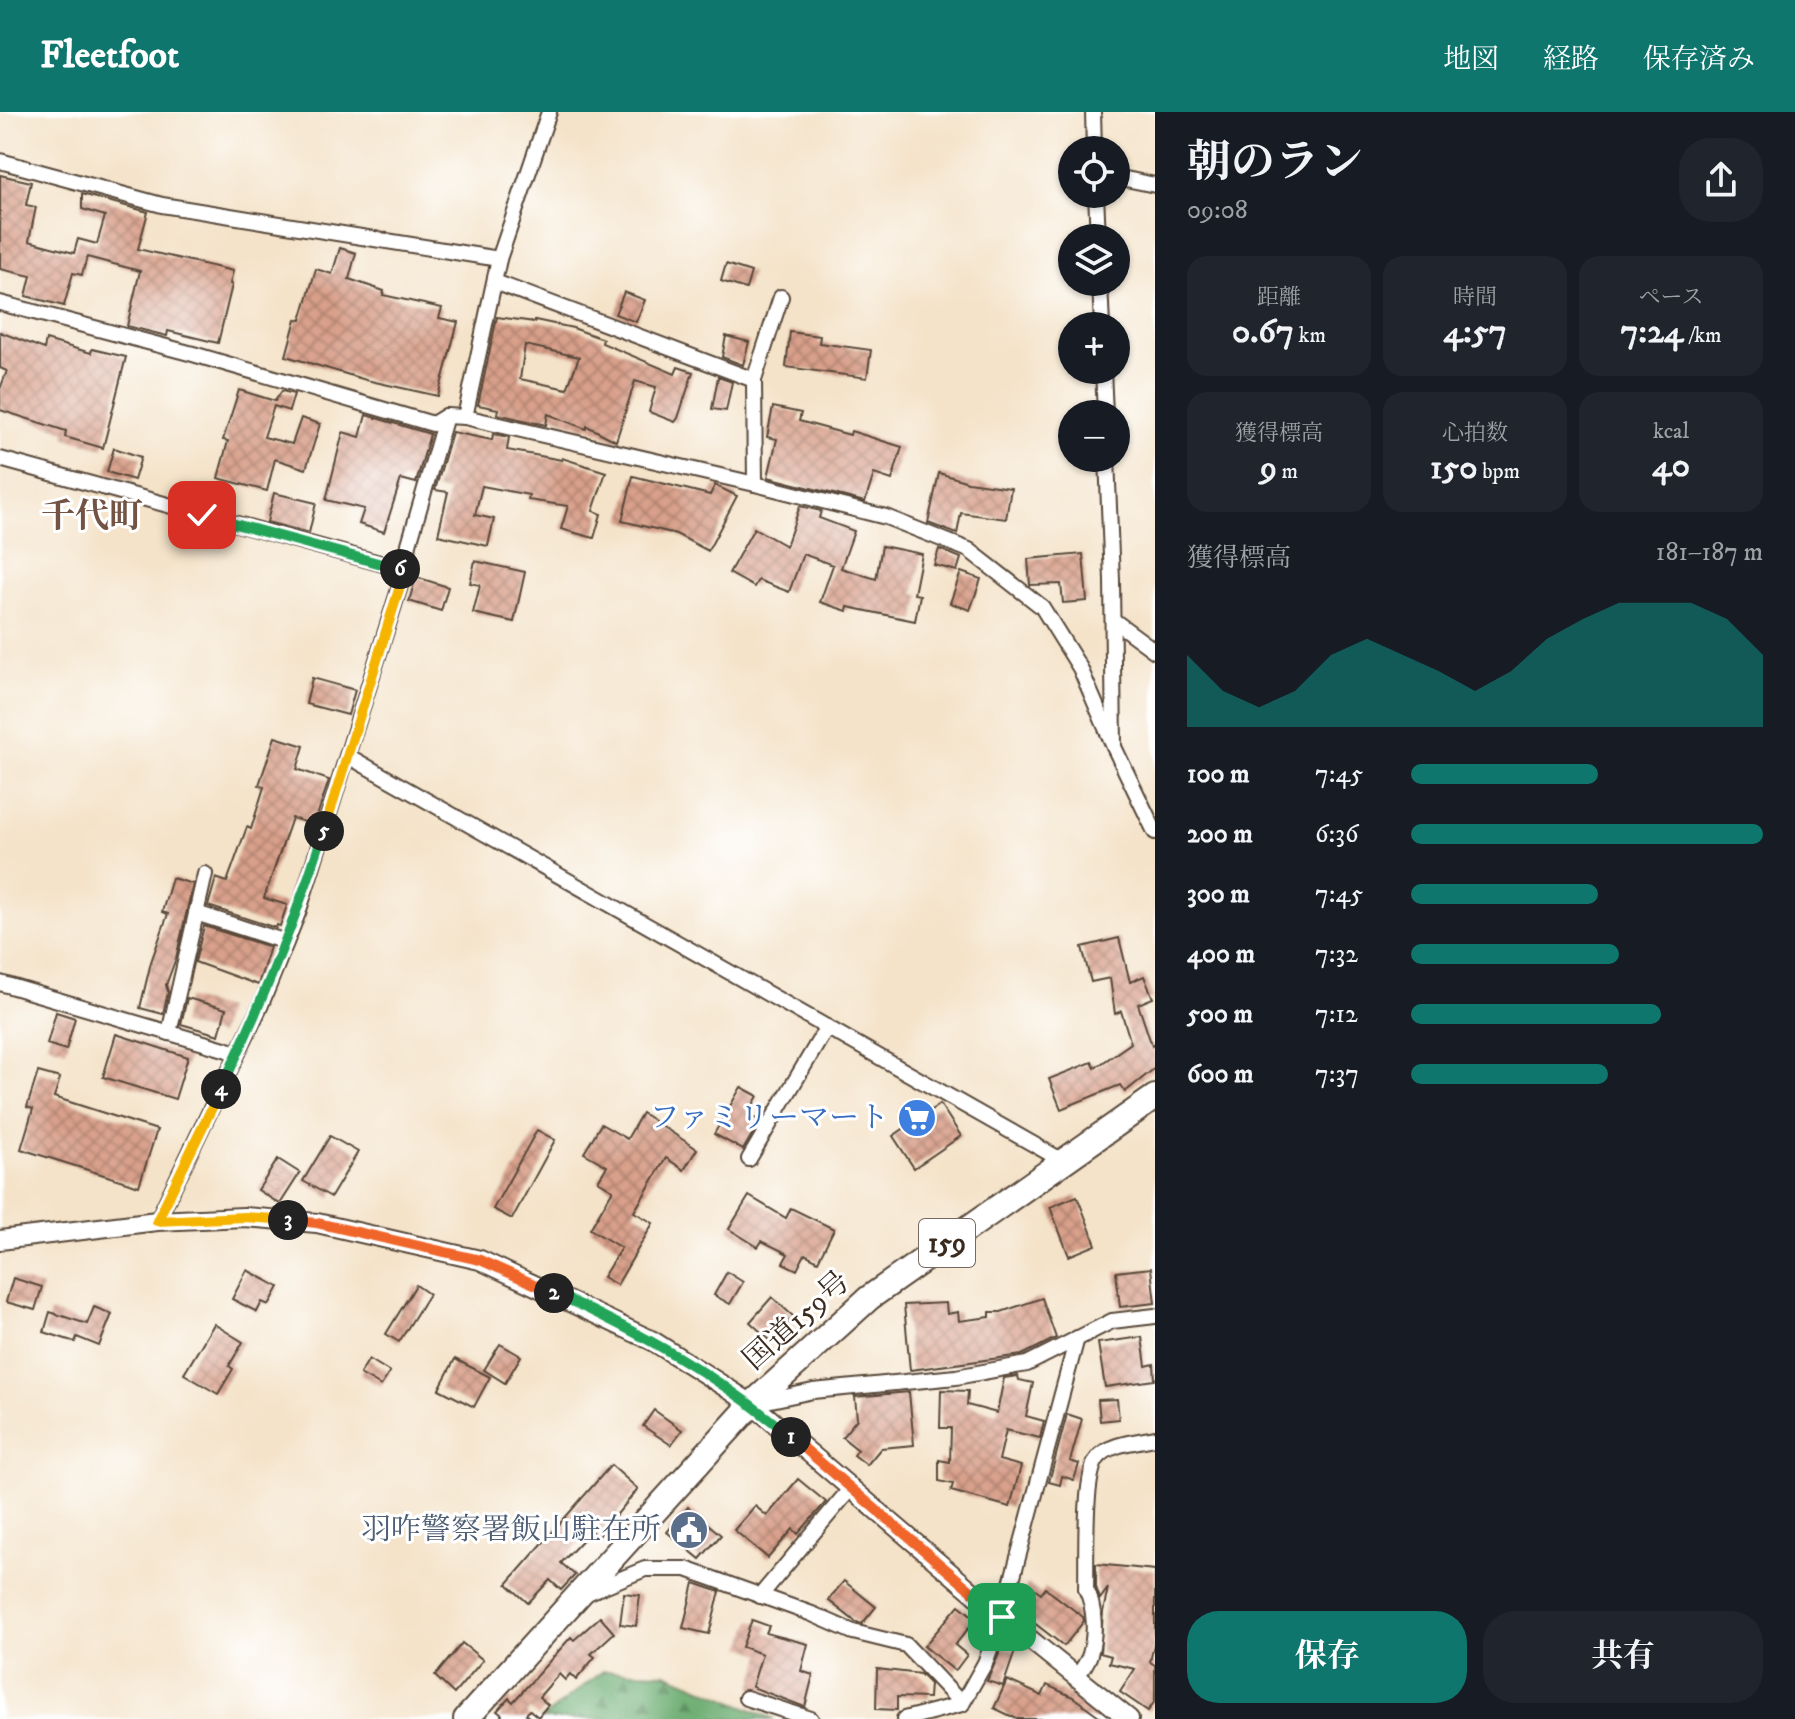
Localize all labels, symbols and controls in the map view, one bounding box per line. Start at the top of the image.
text: Fleetfoot [40,32,179,80]
text: 地図 [1443,42,1499,77]
text: 経路 [1543,42,1599,77]
text: 保存済み [1643,42,1755,77]
map controls [1058,136,1130,472]
button: locate [1058,136,1130,208]
text: 朝のラン [1187,136,1363,191]
button: share [1679,138,1763,222]
text: 09:08 [1187,194,1248,227]
button: layers [1058,224,1130,296]
text: 距離 [1257,284,1301,311]
text: 時間 [1453,284,1497,311]
text: ペース [1639,284,1703,311]
text: 0.67 [1232,311,1294,353]
text: 4:57 [1443,311,1507,353]
text: 7:24 [1620,311,1683,353]
button: + [1058,312,1130,384]
text: km [1294,322,1326,349]
text: /km [1683,322,1722,349]
button: − [1058,400,1130,472]
text: kcal [1653,418,1689,445]
text: 獲得標高 [1235,420,1323,447]
text: 心拍数 [1442,420,1508,447]
text: 40 [1652,445,1690,487]
text: 9 [1260,447,1277,489]
text: 150 [1430,447,1477,489]
text: m [1277,458,1298,485]
text: bpm [1477,458,1520,485]
pin [168,481,236,549]
icon: check [180,493,224,537]
district label: 千代町 [41,496,143,538]
text: 181–187 m [1656,536,1763,569]
text: 獲得標高 [1187,542,1291,575]
pin: 6 [380,549,420,589]
text: 6 [394,555,406,582]
text: 100 m [1187,758,1250,791]
text: 7:45 [1315,758,1363,791]
pin: 5 [304,811,344,851]
text: 5 [319,817,329,844]
text: 200 m [1187,818,1253,851]
text: 6:36 [1315,818,1359,851]
text: 300 m [1187,878,1250,911]
text: 7:45 [1315,878,1363,911]
text: 400 m [1187,938,1255,971]
text: 7:32 [1315,938,1358,971]
text: 500 m [1187,998,1253,1031]
text: 7:12 [1315,998,1358,1031]
text: 600 m [1187,1058,1254,1091]
text: 7:37 [1315,1058,1359,1091]
pin: 4 [201,1069,241,1109]
text: 4 [215,1075,227,1102]
supermarket icon: ファミリーマート [896,1097,938,1139]
place label: ファミリーマート [650,1100,889,1137]
pin: 3 [268,1200,308,1240]
text: 3 [284,1206,292,1233]
road number: 159 [919,1219,975,1267]
street label: 国道159号 [736,1264,858,1378]
pin: 2 [534,1273,574,1313]
text: 2 [549,1279,559,1306]
pin: 1 [771,1417,811,1457]
text: 1 [787,1423,795,1450]
public building icon: 羽咋警察署飯山駐在所 [668,1509,710,1551]
place label: 羽咋警察署飯山駐在所 [361,1512,661,1549]
pin [968,1583,1036,1651]
icon: arrive [980,1595,1024,1639]
button: 保存 [1187,1611,1467,1703]
button: 共有 [1483,1611,1763,1703]

